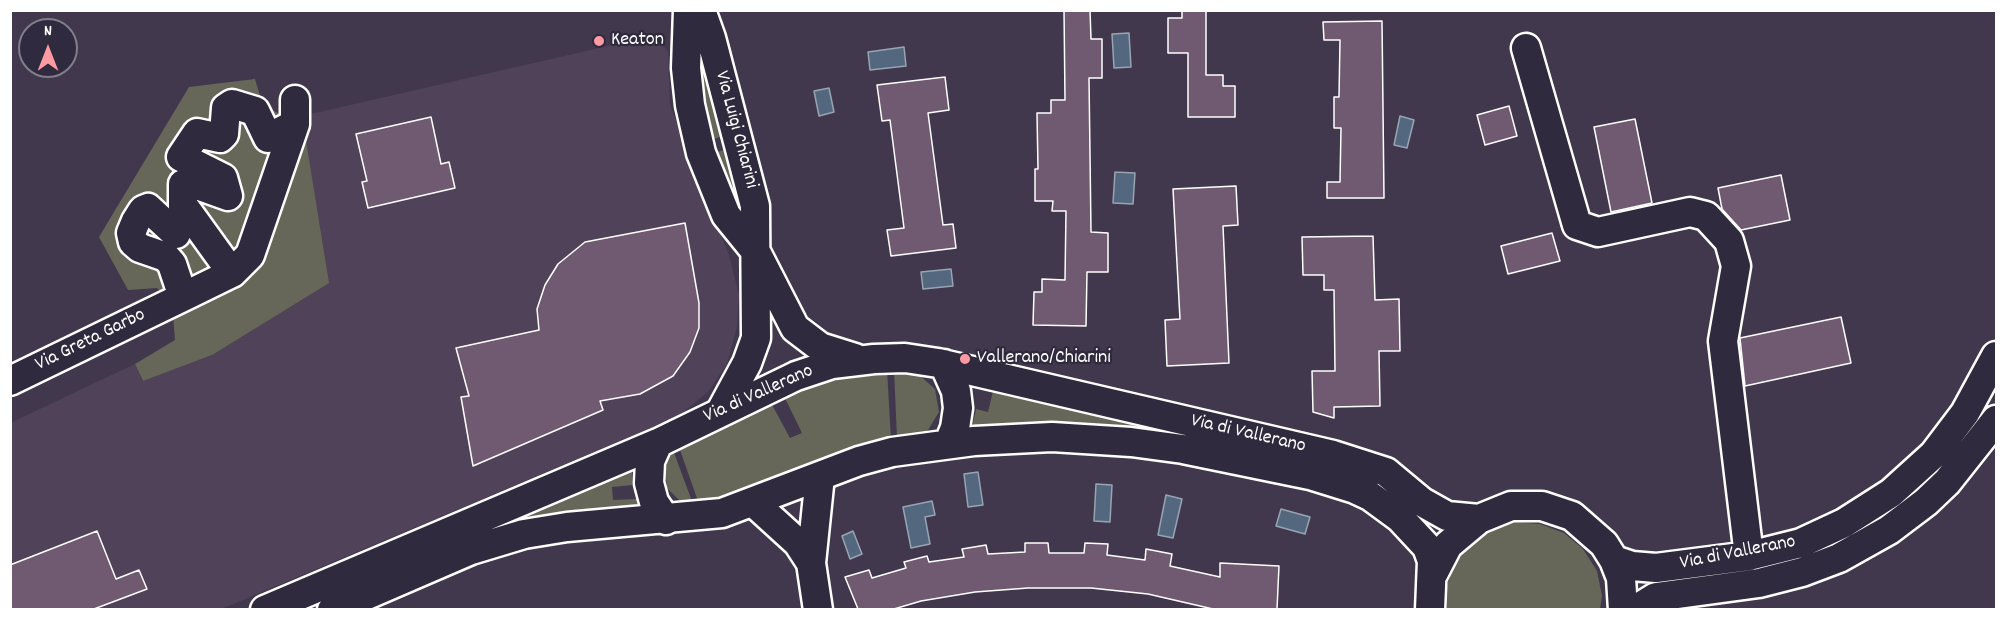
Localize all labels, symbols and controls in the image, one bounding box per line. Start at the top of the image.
north arrow [18,18,78,78]
text: N [44,20,52,43]
place label: Keaton [611,29,664,53]
marker: Keaton [592,34,606,48]
street label: Via Luigi Chiarini [708,69,762,191]
street label: Via Greta Garbo [32,304,150,378]
place label: Vallerano/Chiarini [977,347,1111,371]
marker: Vallerano/Chiarini [958,352,972,366]
street label: Via di Vallerano [701,360,817,430]
street label: Via di Vallerano [1188,410,1308,460]
street label: Via di Vallerano [1678,531,1798,577]

